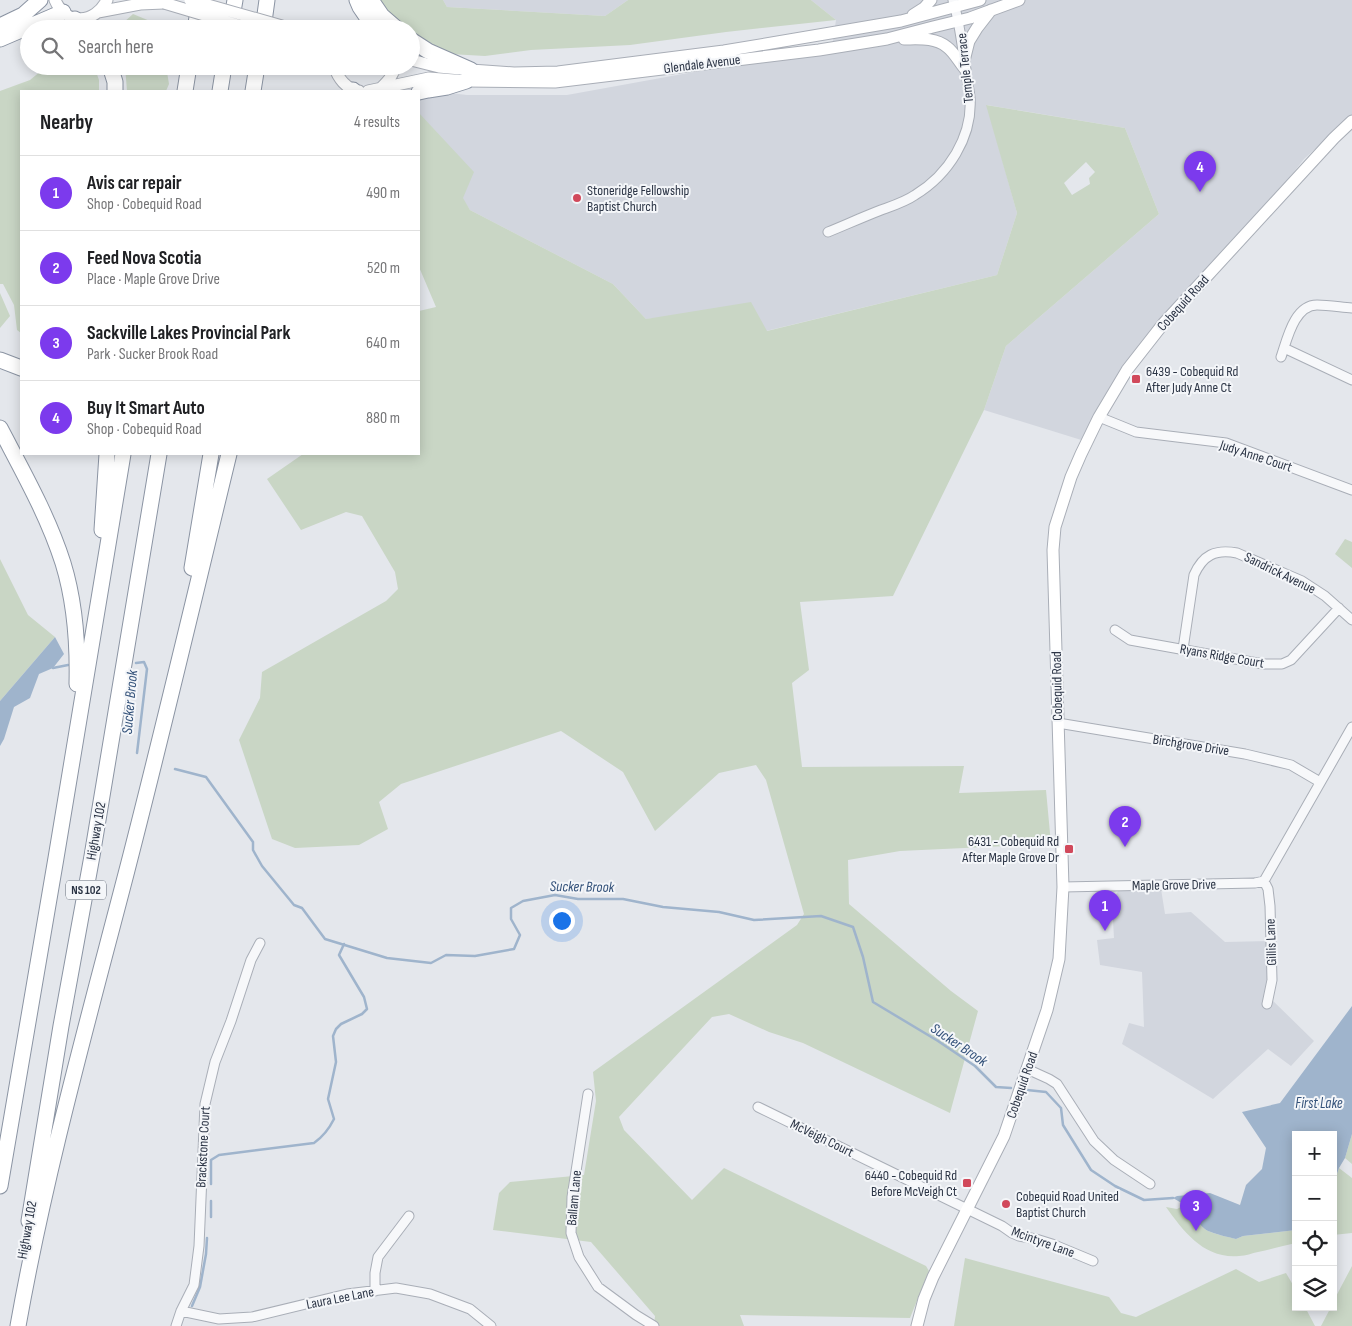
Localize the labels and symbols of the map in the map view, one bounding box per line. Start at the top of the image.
street label: Temple Terrace [953,32,977,104]
street label: Glendale Avenue [663,51,741,77]
pin: 4 [1184,151,1216,192]
place label: Stoneridge Fellowship Baptist Church [587,182,690,215]
marker: Stoneridge Fellowship Baptist Church [571,192,583,204]
street label: Cobequid Road [1153,271,1213,335]
place label: 6439 - Cobequid Rd After Judy Anne Ct [1145,363,1239,396]
marker: 6439 - Cobequid Rd After Judy Anne Ct [1130,373,1142,385]
street label: Judy Anne Court [1217,436,1294,476]
street label: Sandrick Avenue [1242,548,1318,598]
street label: Ryans Ridge Court [1179,640,1265,672]
street label: Cobequid Road [1048,651,1066,721]
water label: Sucker Brook [118,669,142,735]
street label: Birchgrove Drive [1152,731,1230,759]
street label: Highway 102 [83,800,110,861]
pin: 2 [1109,806,1141,847]
place label: 6431 - Cobequid Rd After Maple Grove Dr [961,833,1059,866]
marker: 6431 - Cobequid Rd After Maple Grove Dr [1063,843,1075,855]
street label: Maple Grove Drive [1132,876,1216,894]
water label: Sucker Brook [550,877,615,897]
road number: NS 102 [66,880,106,900]
pin: 1 [1089,890,1121,931]
your location [549,908,575,934]
street label: Gillis Lane [1262,918,1280,966]
water label: Sucker Brook [927,1019,991,1071]
street label: Cobequid Road [1003,1049,1041,1121]
water label: First Lake [1295,1094,1343,1113]
street label: Brackstone Court [192,1106,214,1188]
street label: McVeigh Court [787,1115,857,1161]
place label: 6440 - Cobequid Rd Before McVeigh Ct [865,1167,957,1200]
street label: Ballam Lane [563,1170,585,1226]
marker: 6440 - Cobequid Rd Before McVeigh Ct [961,1177,973,1189]
place label: Cobequid Road United Baptist Church [1016,1188,1119,1221]
pin: 3 [1180,1190,1212,1231]
marker: Cobequid Road United Baptist Church [1000,1198,1012,1210]
street label: Highway 102 [14,1199,41,1260]
street label: Mcintyre Lane [1009,1223,1077,1261]
street label: Laura Lee Lane [305,1283,375,1313]

